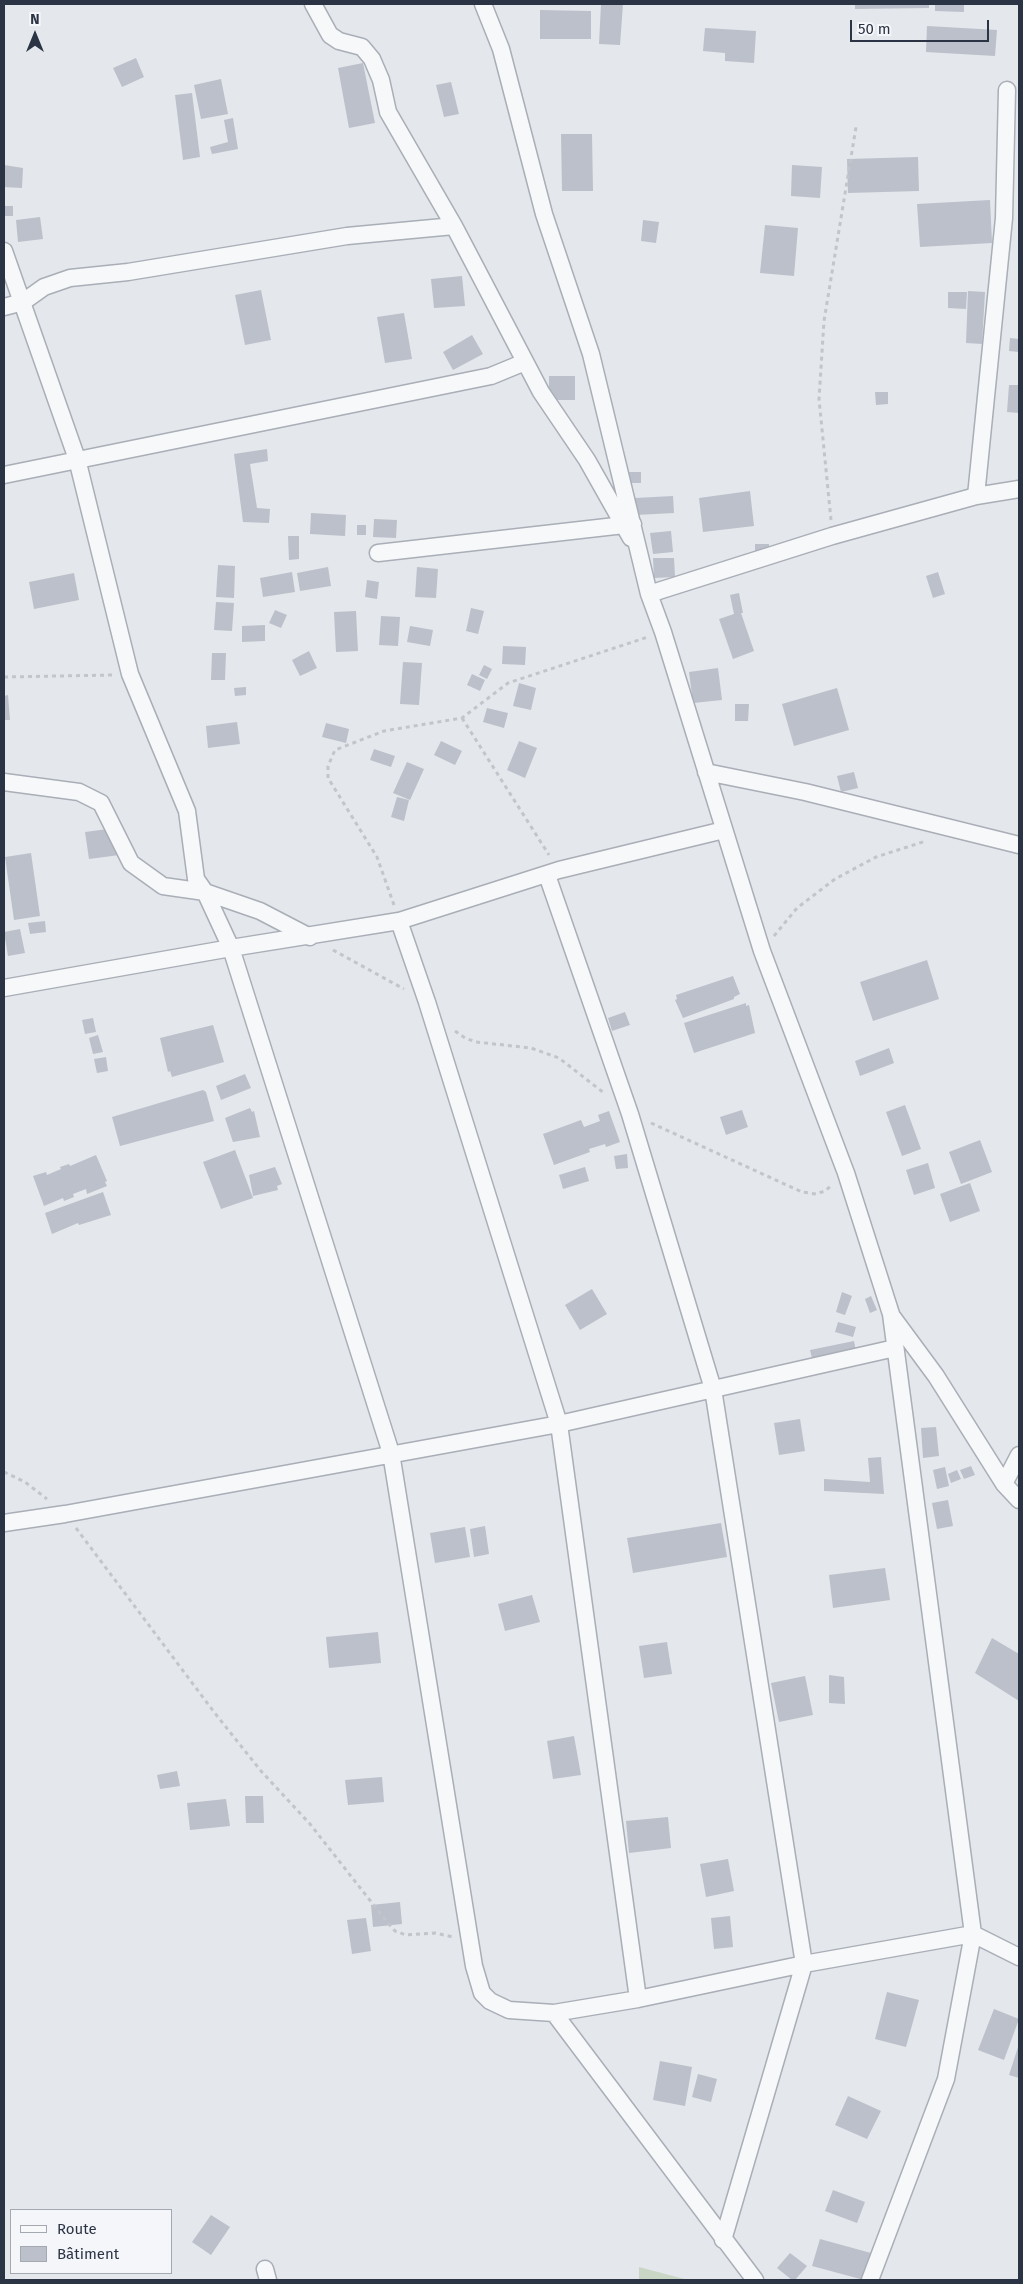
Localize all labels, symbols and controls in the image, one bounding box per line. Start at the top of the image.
north arrow [10,10,60,60]
scale bar [853,10,992,42]
text: N [30,11,40,28]
text: 50 m [858,20,891,38]
legend [10,2209,172,2274]
text: Route [57,2220,97,2238]
text: Bâtiment [57,2245,119,2263]

